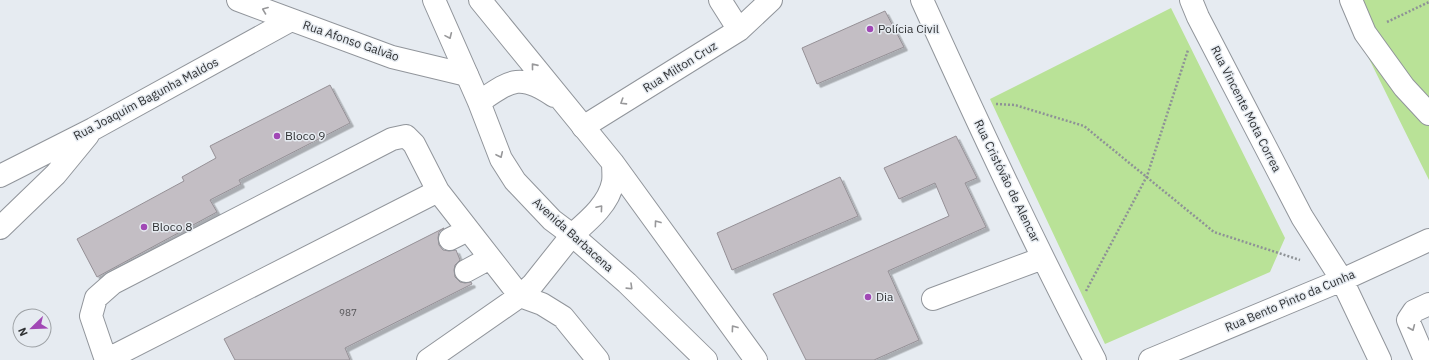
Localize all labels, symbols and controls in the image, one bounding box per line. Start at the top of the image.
one-way arrow [261,7,268,15]
street label: Rua Afonso Galvão [301,17,402,64]
place label: Polícia Civil [878,21,939,36]
marker: Polícia Civil [865,24,875,34]
one-way arrow [445,32,453,39]
street label: Rua Milton Cruz [640,38,720,95]
street label: Rua Vincente Mota Correa [1208,43,1285,175]
street label: Rua Joaquim Bagunha Maldos [71,54,221,143]
one-way arrow [531,63,538,71]
one-way arrow [620,98,627,105]
street label: Rua Cristóvão de Alencar [971,117,1044,245]
place label: Bloco 9 [285,128,326,143]
marker: Bloco 9 [272,131,282,141]
one-way arrow [495,151,503,159]
street label: Avenida Barbacena [530,194,617,275]
one-way arrow [595,205,602,213]
place label: Bloco 8 [152,219,193,234]
one-way arrow [655,221,662,228]
marker: Bloco 8 [139,222,149,232]
street label: Rua Bento Pinto da Cunha [1222,266,1358,335]
one-way arrow [625,282,633,290]
place label: Dia [876,289,894,304]
marker: Dia [863,292,873,302]
house number: 987 [339,306,357,319]
north arrow [12,308,52,348]
one-way arrow [1407,324,1415,331]
text: N [15,325,31,338]
one-way arrow [731,326,738,333]

